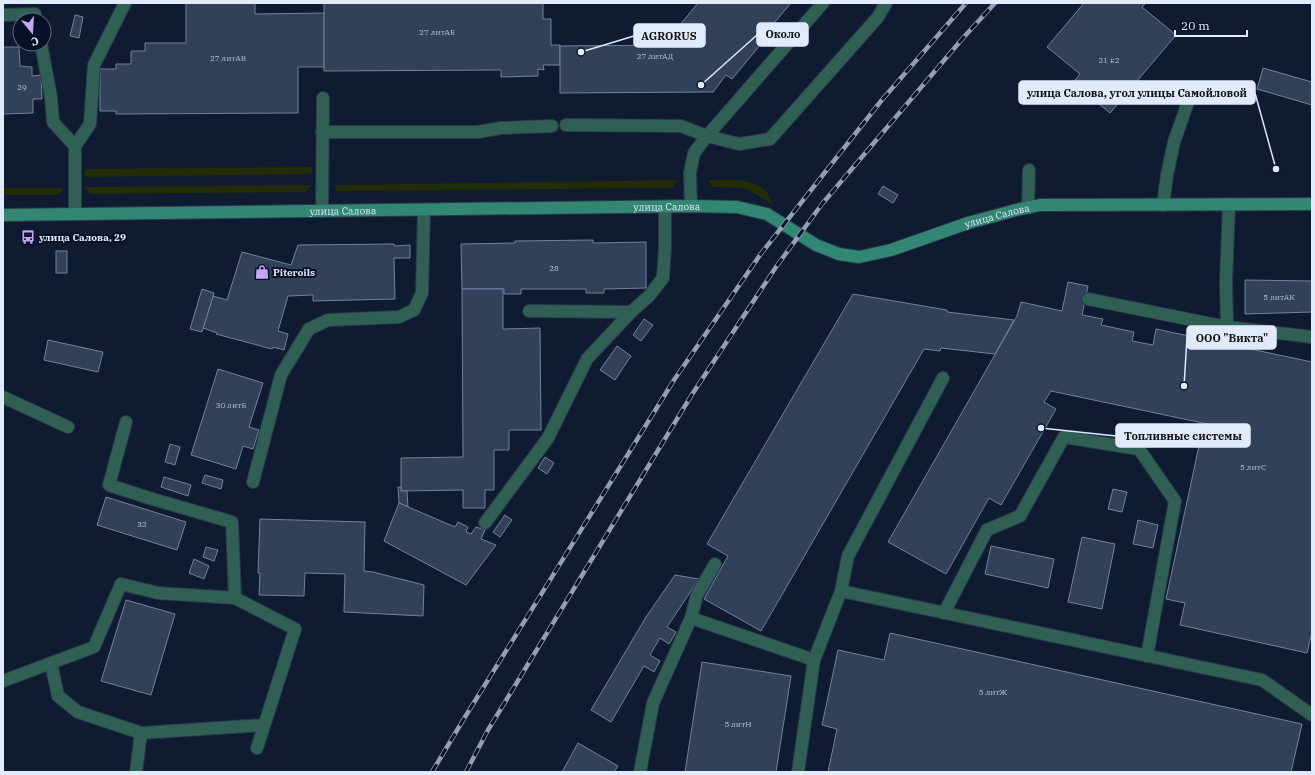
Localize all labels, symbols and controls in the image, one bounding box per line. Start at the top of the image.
north arrow [12,12,52,52]
scale bar [1175,12,1247,38]
text: 20 m [1181,18,1210,33]
callout: Около [757,23,808,46]
callout: AGRORUS [634,24,705,47]
house number: 27 литАБ [419,27,455,37]
text: Около [765,27,801,41]
text: AGRORUS [641,29,697,43]
text: С [29,34,41,49]
house number: 27 литАД [637,51,674,61]
house number: 27 литАВ [210,53,246,63]
house number: 21 к2 [1099,55,1120,65]
callout: улица Салова, угол улицы Самойловой [1019,81,1255,104]
house number: 29 [17,82,27,92]
text: улица Салова, угол улицы Самойловой [1026,86,1248,100]
street label: улица Салова [634,200,701,214]
street label: улица Салова [963,201,1031,231]
street label: улица Салова [310,204,377,218]
bus stop icon: улица Салова, 29 [20,229,36,245]
place label: улица Салова, 29 [38,231,126,244]
house number: 28 [549,263,559,273]
shop icon: Piteroils [254,264,270,280]
place label: Piteroils [273,266,315,279]
house number: 5 литАК [1263,292,1295,302]
callout: ООО "Викта" [1187,326,1276,349]
text: ООО "Викта" [1196,331,1268,345]
house number: 30 литБ [216,400,246,410]
callout: Топливные системы [1116,424,1250,447]
text: Топливные системы [1124,429,1242,443]
house number: 5 литС [1240,462,1266,472]
house number: 32 [137,519,147,529]
house number: 5 литЖ [979,687,1007,697]
house number: 5 литН [724,719,752,729]

